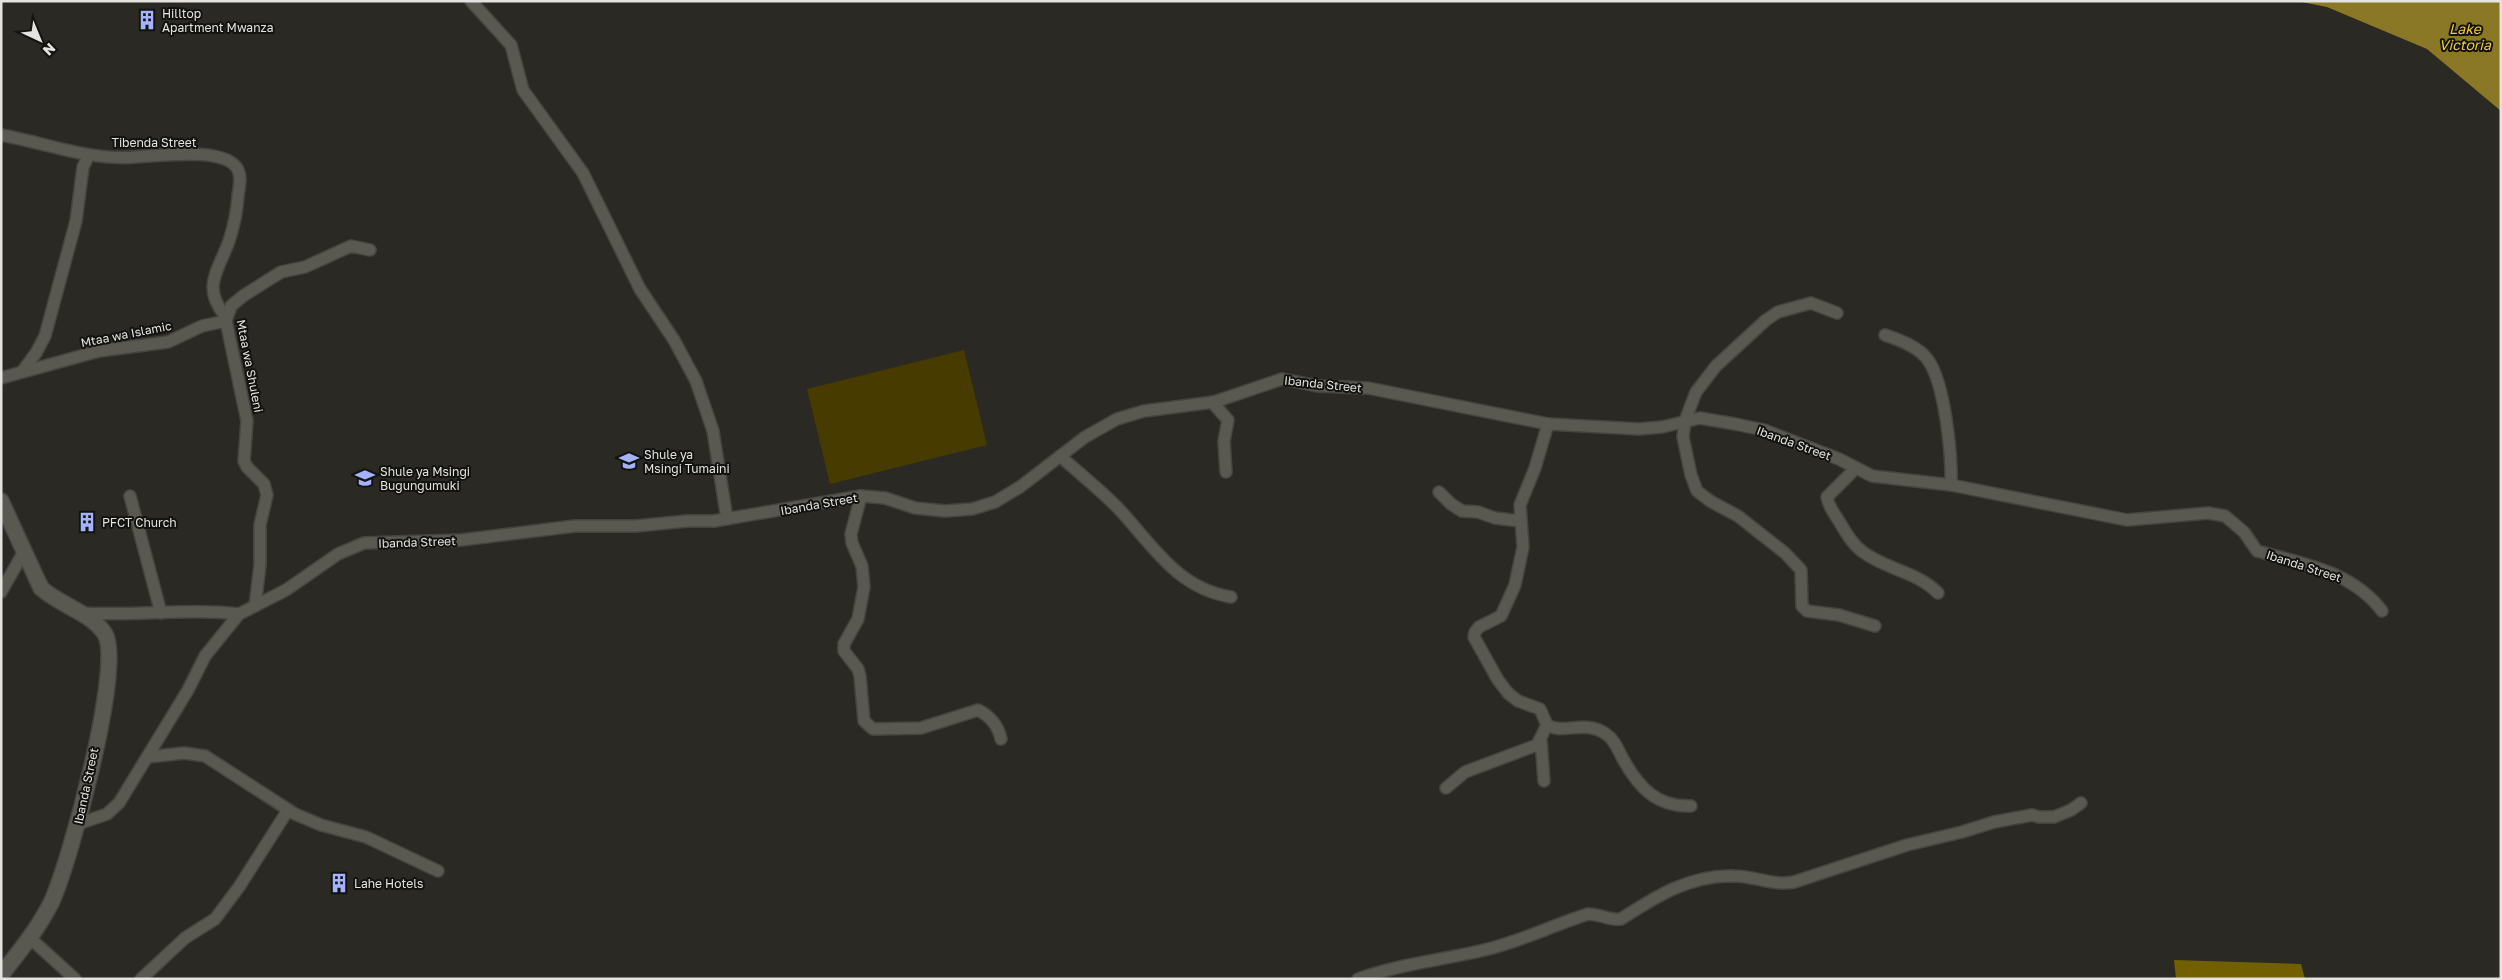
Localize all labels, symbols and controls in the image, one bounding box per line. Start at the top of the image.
place label: Hilltop Apartment Mwanza [162,6,273,35]
building icon: Hilltop Apartment Mwanza [136,9,158,31]
north arrow [15,15,65,65]
water label: Lake Victoria [2439,20,2492,53]
text: N [40,40,59,60]
street label: Tibenda Street [111,135,197,150]
street label: Mtaa wa Islamic [79,318,173,350]
street label: Mtaa wa Shuleni [234,318,266,414]
street label: Ibanda Street [1283,372,1363,396]
street label: Ibanda Street [1755,423,1833,463]
place label: Shule ya Msingi Tumaini [644,447,730,476]
school or university icon: Shule ya Msingi Tumaini [618,450,640,472]
place label: Shule ya Msingi Bugungumuki [380,464,470,493]
school or university icon: Shule ya Msingi Bugungumuki [354,467,376,489]
street label: Ibanda Street [779,490,859,518]
building icon: PFCT Church [76,511,98,533]
place label: PFCT Church [102,515,177,530]
street label: Ibanda Street [378,533,456,551]
street label: Ibanda Street [2265,547,2344,585]
street label: Ibanda Street [71,746,101,826]
building icon: Lahe Hotels [328,872,350,894]
place label: Lahe Hotels [354,876,423,891]

